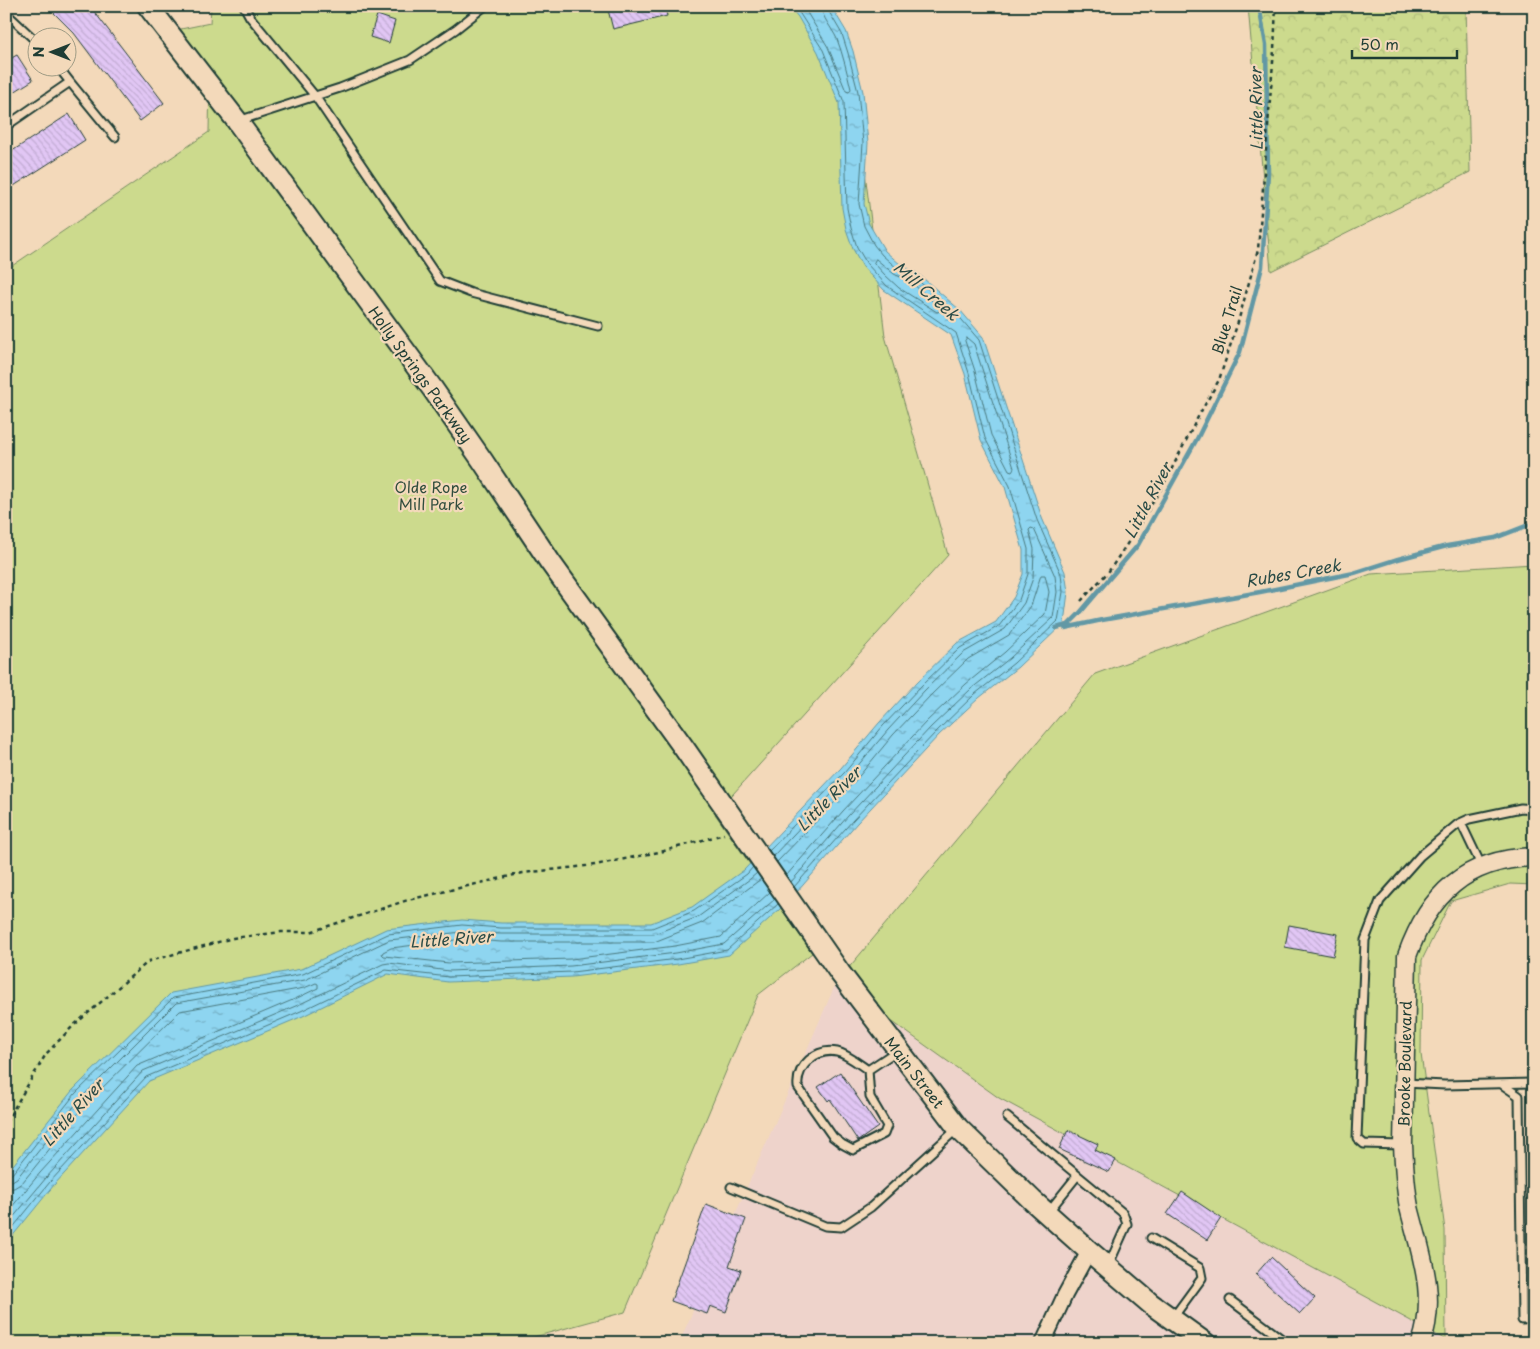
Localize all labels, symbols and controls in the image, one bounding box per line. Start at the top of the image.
north arrow [28,28,78,78]
scale bar [1352,28,1458,60]
text: 50 m [1360,32,1399,55]
text: N [28,46,49,58]
water label: Little River [1242,65,1268,151]
water label: Mill Creek [889,255,966,326]
street label: Blue Trail [1205,283,1247,357]
street label: Holly Springs Parkway [363,301,479,447]
water label: Little River [1117,455,1178,542]
park label: Olde Rope Mill Park [395,475,467,515]
water label: Rubes Creek [1244,552,1344,592]
water label: Little River [790,758,868,836]
water label: Little River [409,923,496,953]
street label: Brooke Boulevard [1391,1001,1417,1127]
street label: Main Street [880,1031,950,1113]
water label: Little River [35,1071,110,1151]

